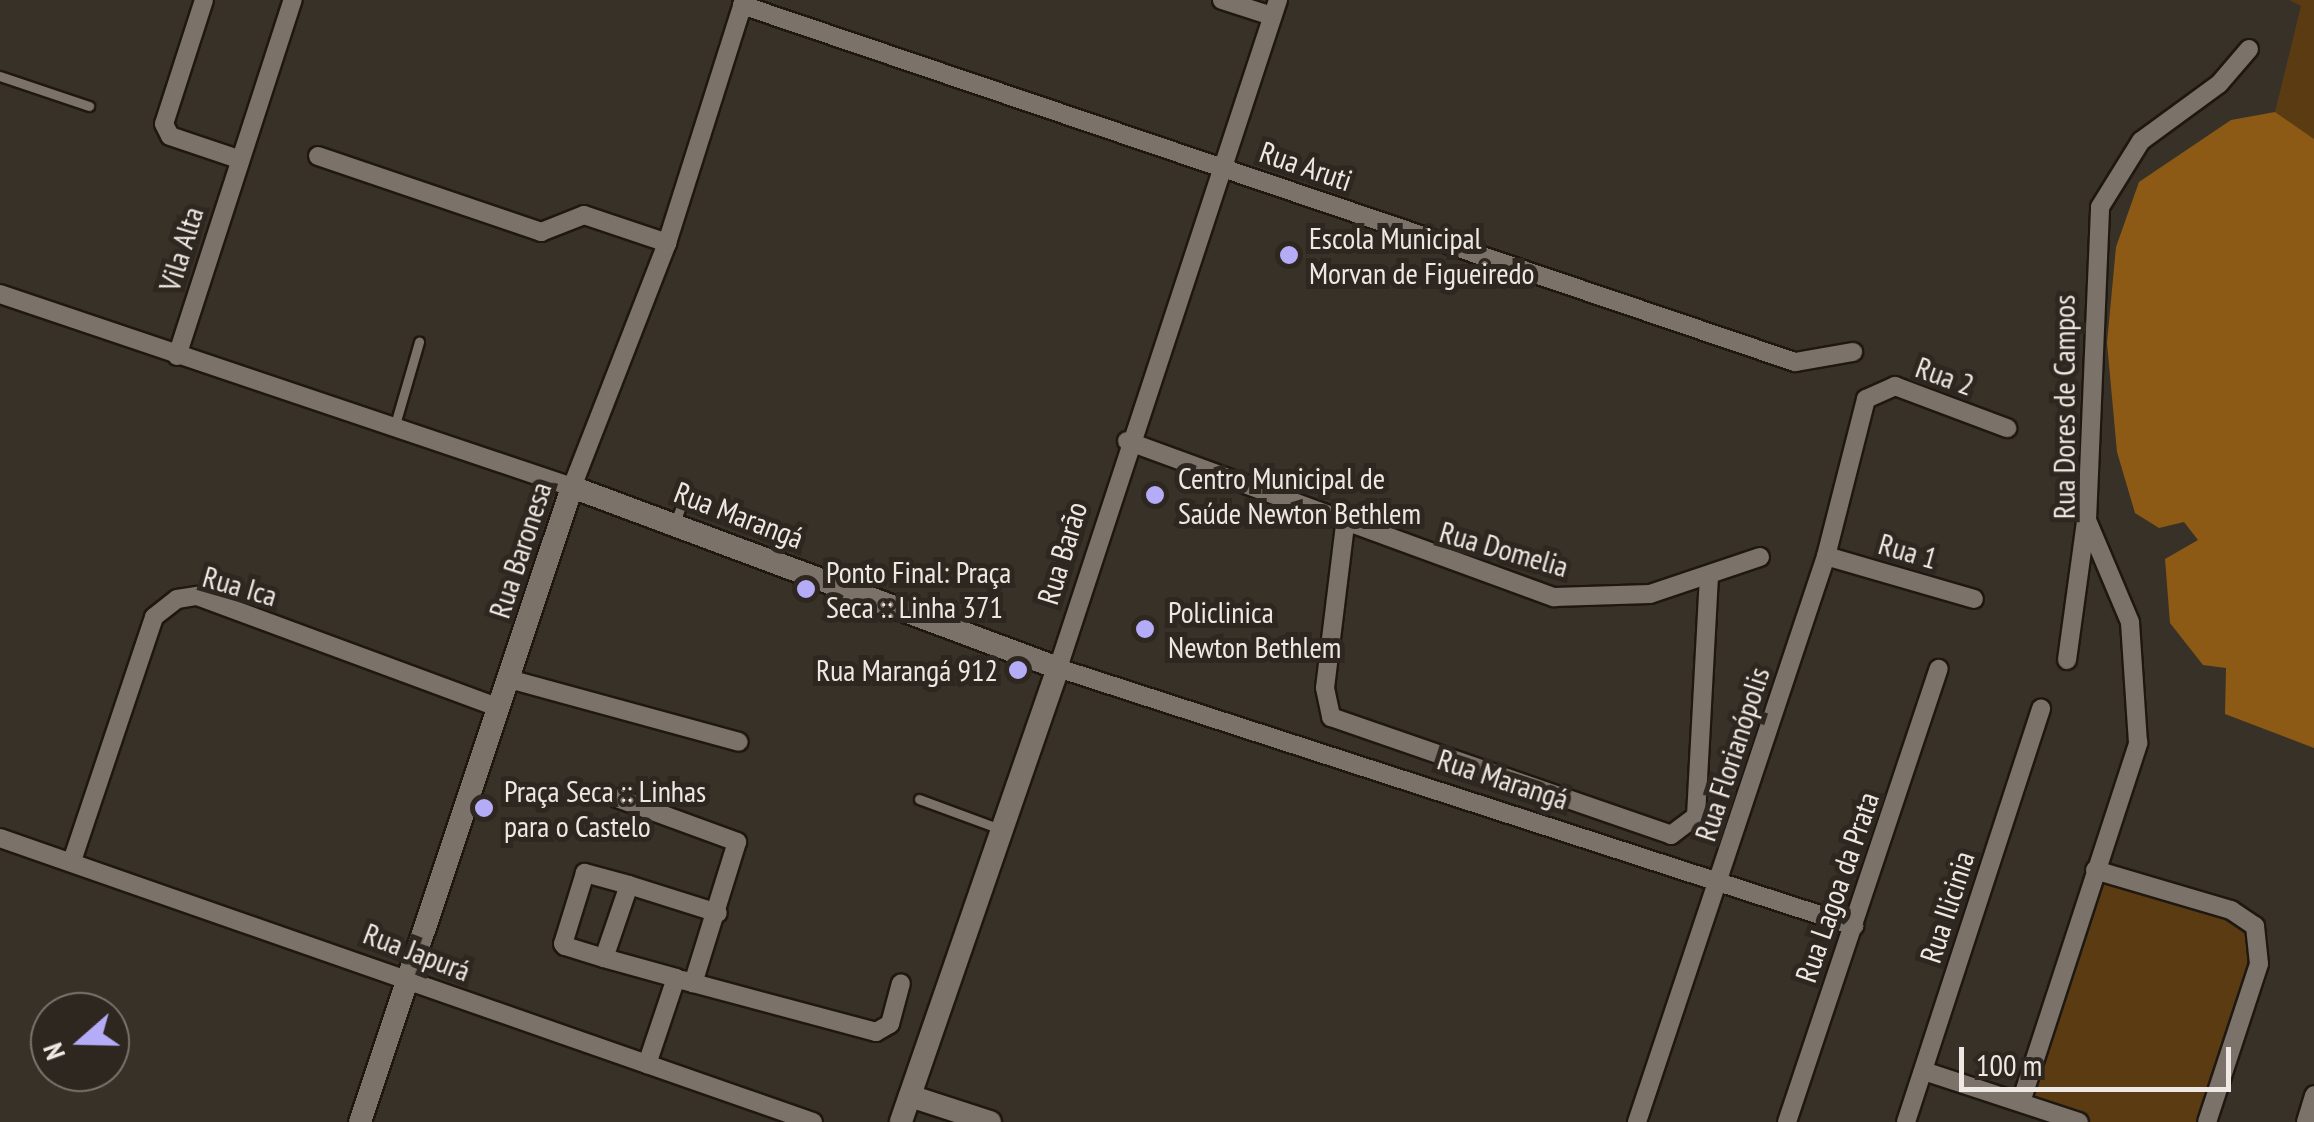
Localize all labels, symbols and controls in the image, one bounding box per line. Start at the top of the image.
street label: Rua Aruti [1255,133,1357,199]
street label: Vila Alta [151,202,211,296]
place label: Escola Municipal Morvan de Figueiredo [1309,220,1535,290]
marker: Escola Municipal Morvan de Figueiredo [1278,244,1300,266]
street label: Rua Dores de Campos [2046,295,2082,519]
street label: Rua 2 [1911,349,1979,403]
place label: Centro Municipal de Saúde Newton Bethlem [1178,460,1421,530]
street label: Rua Marangá [669,474,809,556]
street label: Rua Baronesa [481,477,559,623]
marker: Centro Municipal de Saúde Newton Bethlem [1142,482,1168,508]
street label: Rua Barão [1029,497,1095,609]
street label: Rua Domelia [1436,514,1572,584]
street label: Rua 1 [1875,526,1941,576]
place label: Ponto Final: Praça Seca :: Linha 371 [826,554,1011,624]
street label: Rua Ica [199,558,281,614]
marker: Ponto Final: Praça Seca :: Linha 371 [795,578,817,600]
place label: Policlinica Newton Bethlem [1168,594,1341,664]
marker: Policlinica Newton Bethlem [1132,616,1158,642]
place label: Rua Marangá 912 [816,652,998,688]
marker: Rua Marangá 912 [1007,659,1029,681]
street label: Rua Florianópolis [1687,663,1777,845]
street label: Rua Marangá [1433,741,1573,817]
place label: Praça Seca :: Linhas para o Castelo [504,773,706,844]
street label: Rua Lagoa da Prata [1788,787,1886,987]
marker: Praça Seca :: Linhas para o Castelo [473,797,495,819]
street label: Rua Ilicinia [1912,847,1982,967]
street label: Rua Japurá [359,915,475,989]
north arrow [30,992,130,1092]
scale bar [1964,1027,2236,1089]
text: N [33,1038,73,1065]
text: 100 m [1976,1045,2042,1084]

